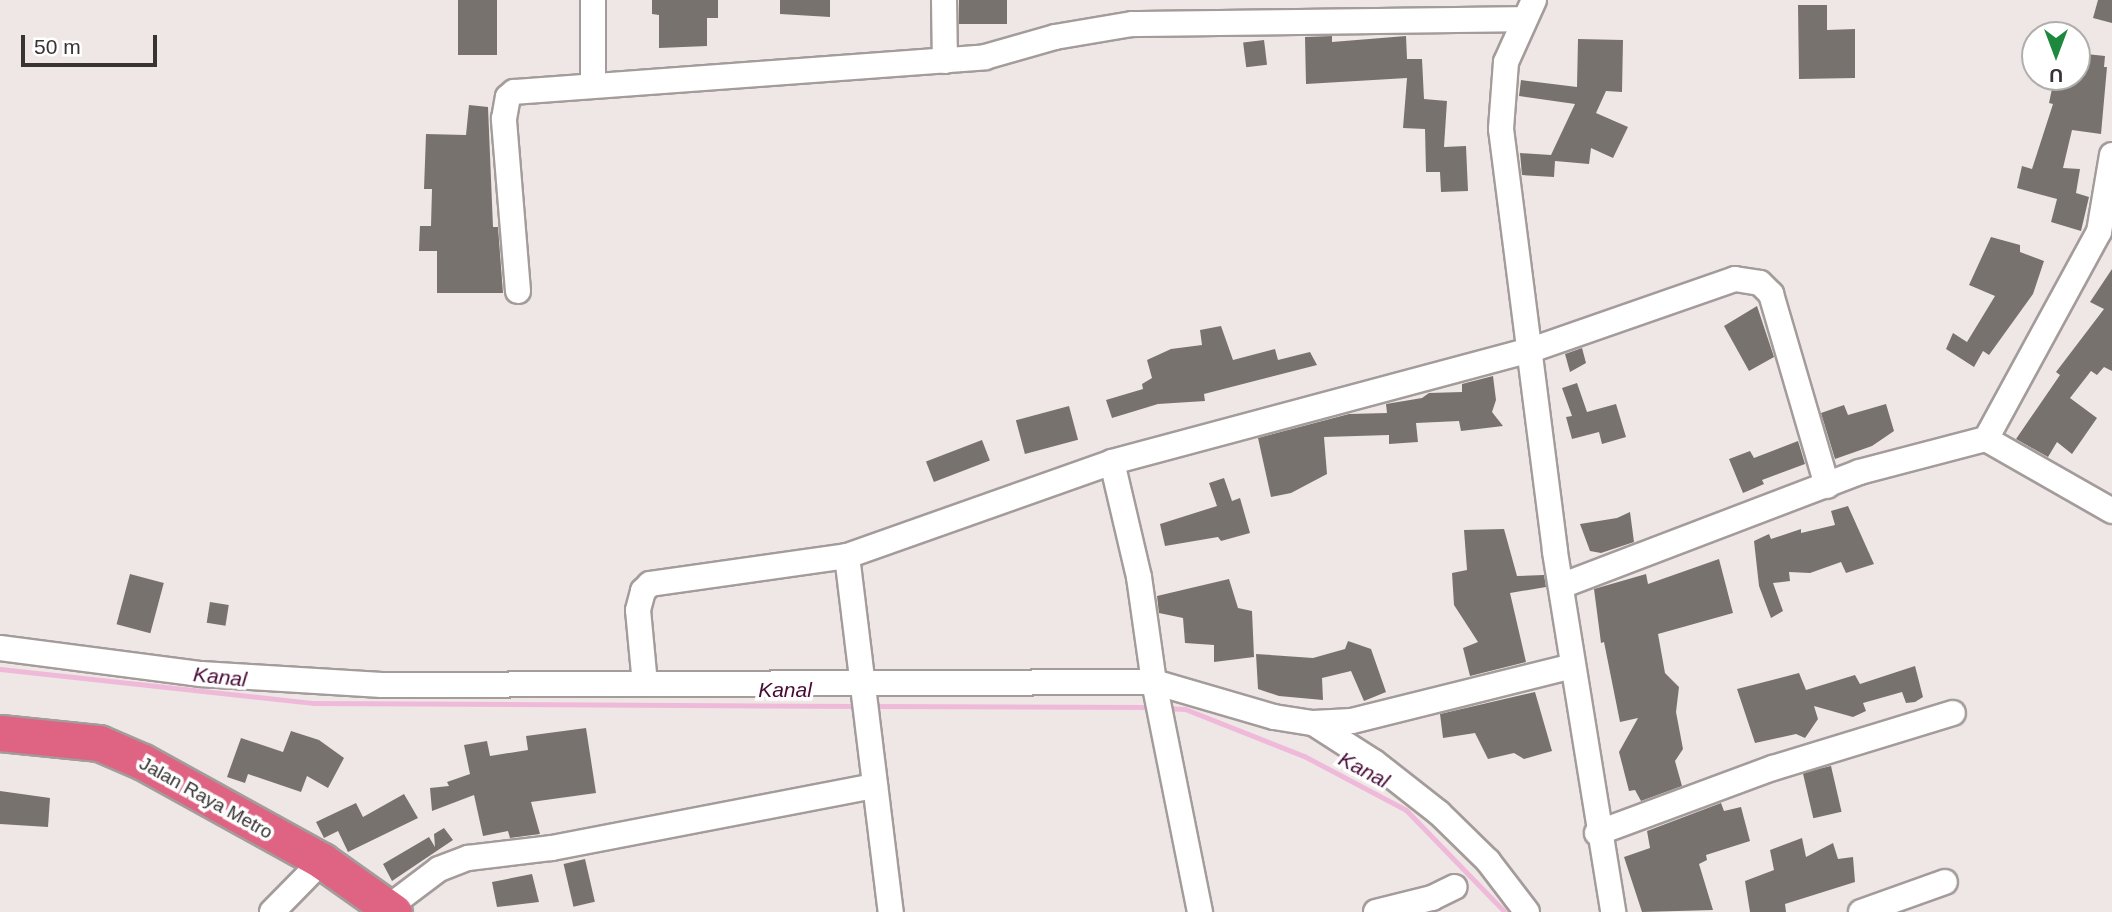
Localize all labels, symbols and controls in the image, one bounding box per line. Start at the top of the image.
scale bar [24,21,161,65]
north arrow [2021,21,2091,91]
text: 50 m [34,35,81,58]
text: U [2049,65,2063,86]
water label: Kanal [192,662,248,692]
water label: Kanal [758,677,812,703]
water label: Kanal [1334,746,1394,794]
street label: Jalan Raya Metro [135,752,277,844]

